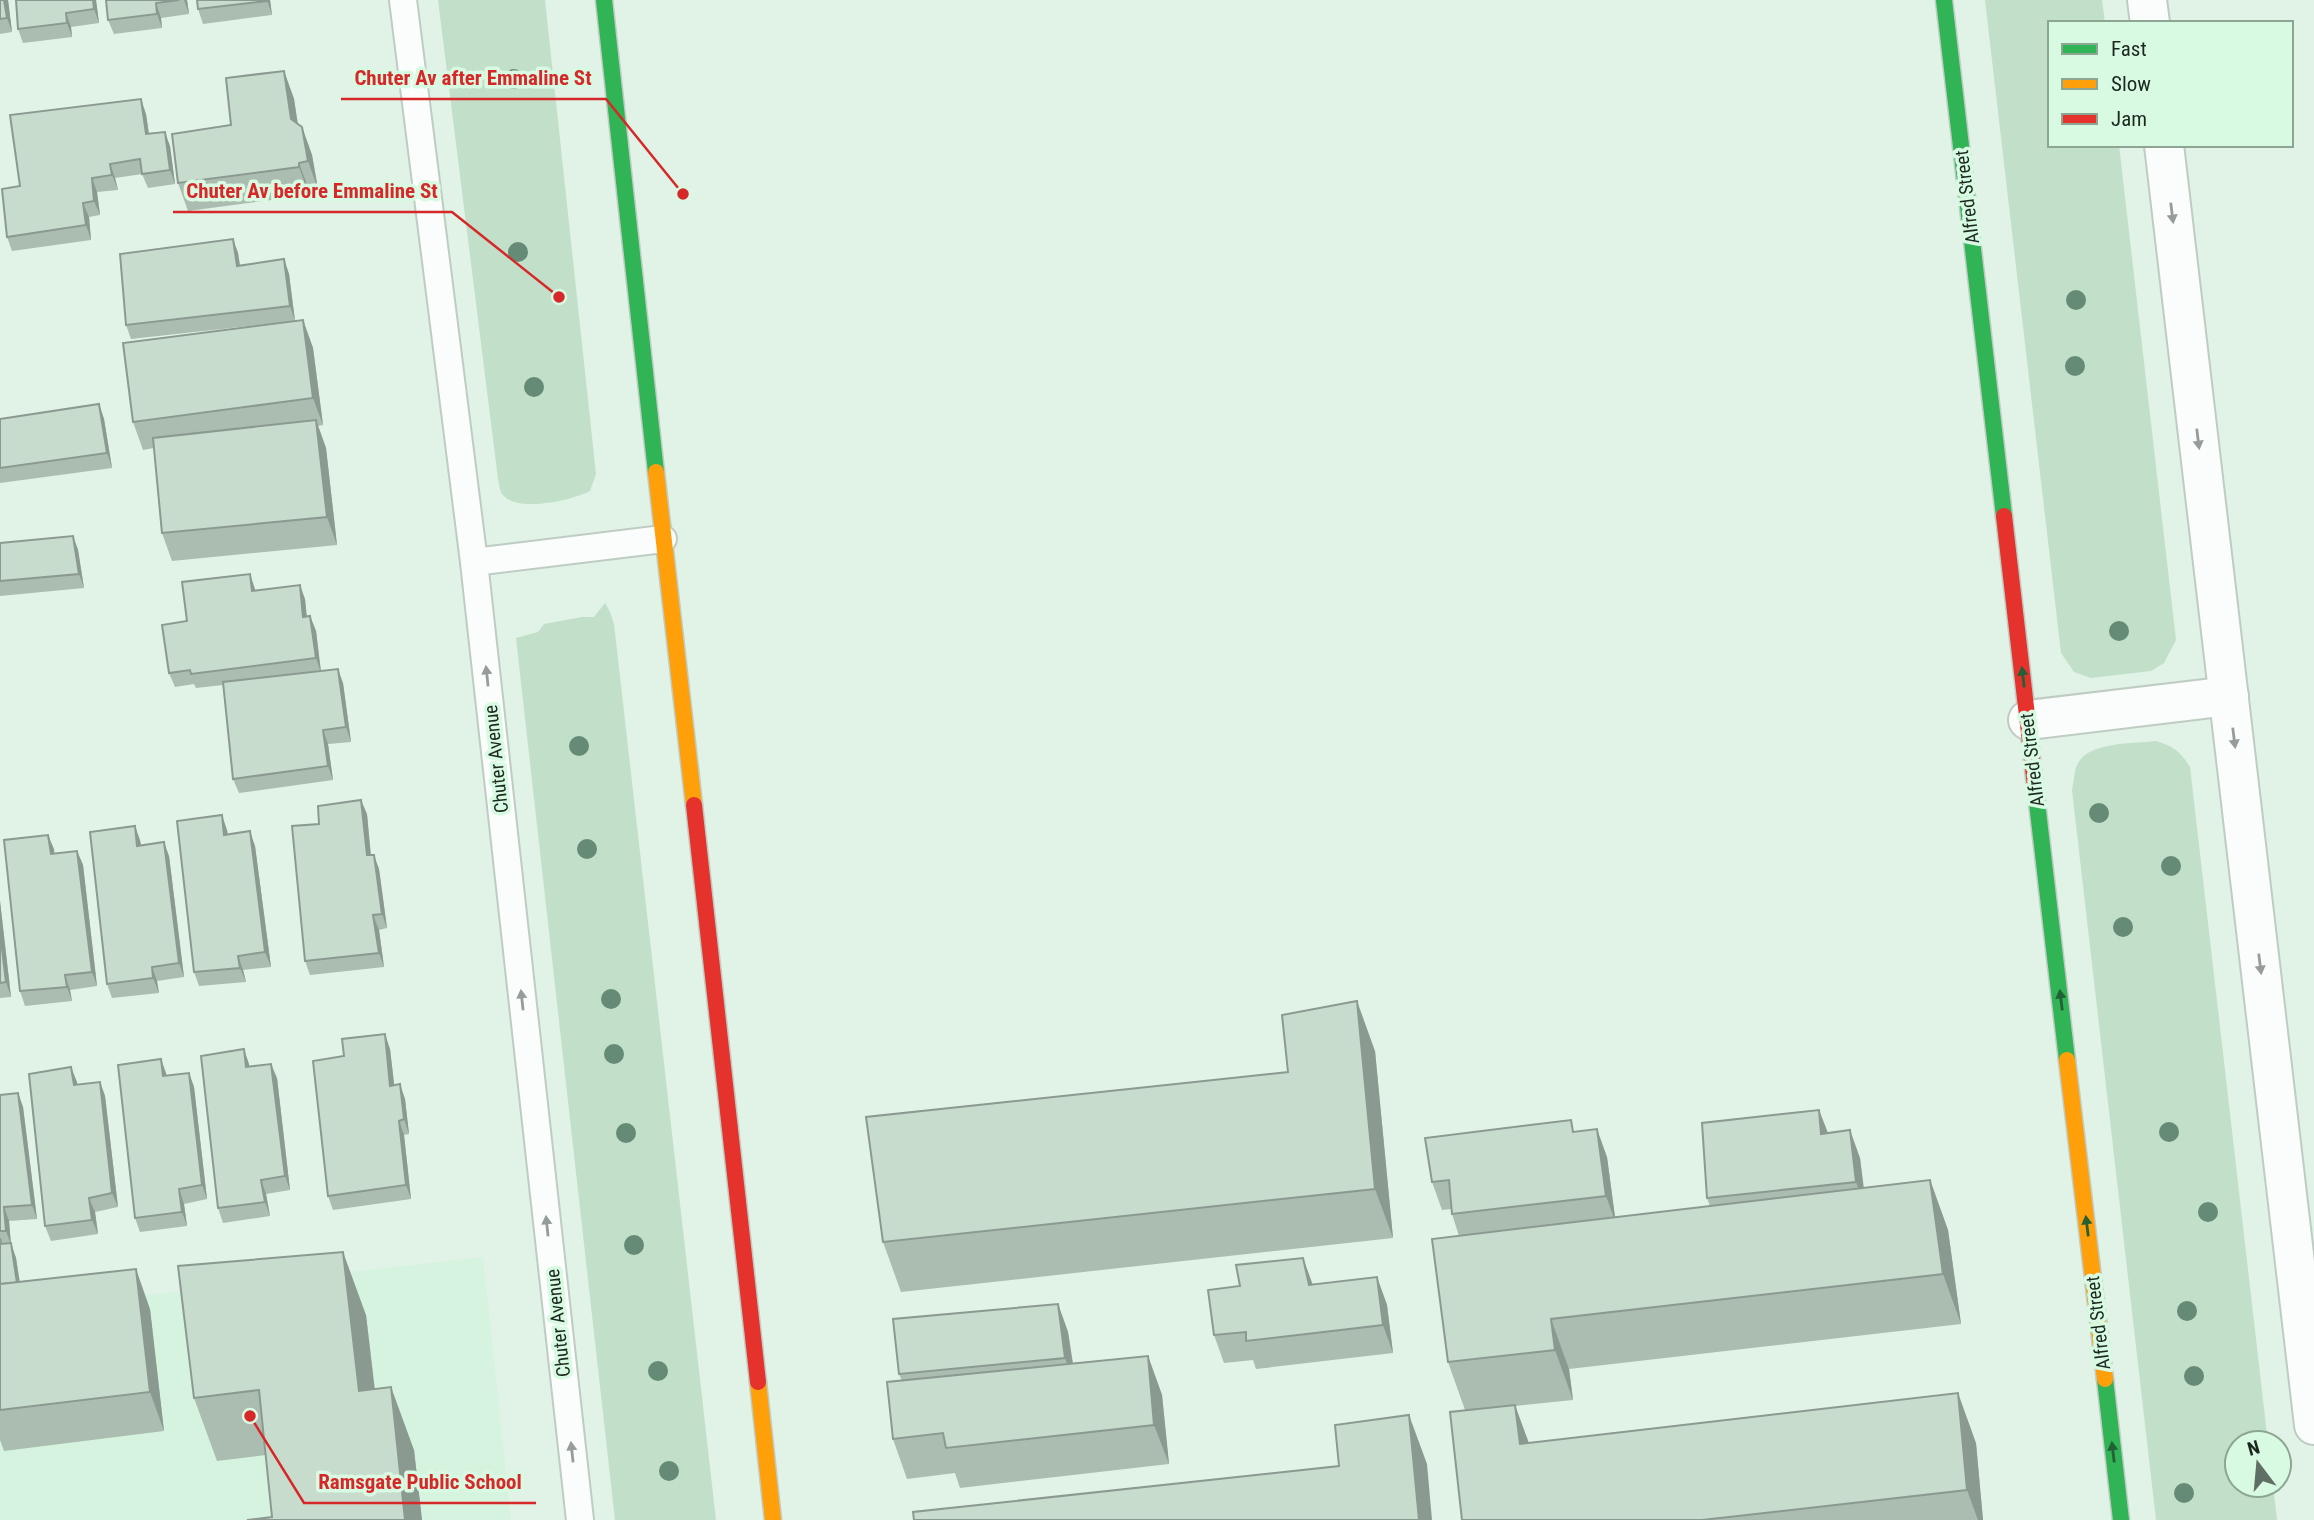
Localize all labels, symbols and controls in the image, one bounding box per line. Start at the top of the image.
legend [2048,21,2293,147]
text: Fast [2111,37,2147,61]
callout: Chuter Av after Emmaline St [341,57,606,99]
text: Chuter Av after Emmaline St [354,66,592,90]
text: Slow [2111,72,2151,96]
text: Jam [2111,107,2147,131]
street label: Alfred Street [1950,149,1984,245]
callout: Chuter Av before Emmaline St [173,170,452,212]
text: Chuter Av before Emmaline St [186,179,438,203]
one-way arrow [2167,202,2178,224]
one-way arrow [2193,428,2204,450]
one-way arrow [481,665,492,687]
one-way arrow [2017,666,2028,688]
street label: Chuter Avenue [479,704,513,814]
street label: Alfred Street [2015,712,2049,808]
one-way arrow [2228,727,2239,749]
one-way arrow [2255,953,2266,975]
one-way arrow [517,989,528,1011]
one-way arrow [2055,989,2066,1011]
one-way arrow [542,1215,553,1237]
one-way arrow [2081,1215,2092,1237]
street label: Chuter Avenue [541,1268,575,1378]
street label: Alfred Street [2081,1275,2115,1371]
north arrow [2223,1429,2293,1499]
text: N [2245,1435,2262,1461]
one-way arrow [567,1441,578,1463]
one-way arrow [2108,1441,2119,1463]
callout: Ramsgate Public School [304,1461,536,1503]
text: Ramsgate Public School [318,1470,522,1494]

